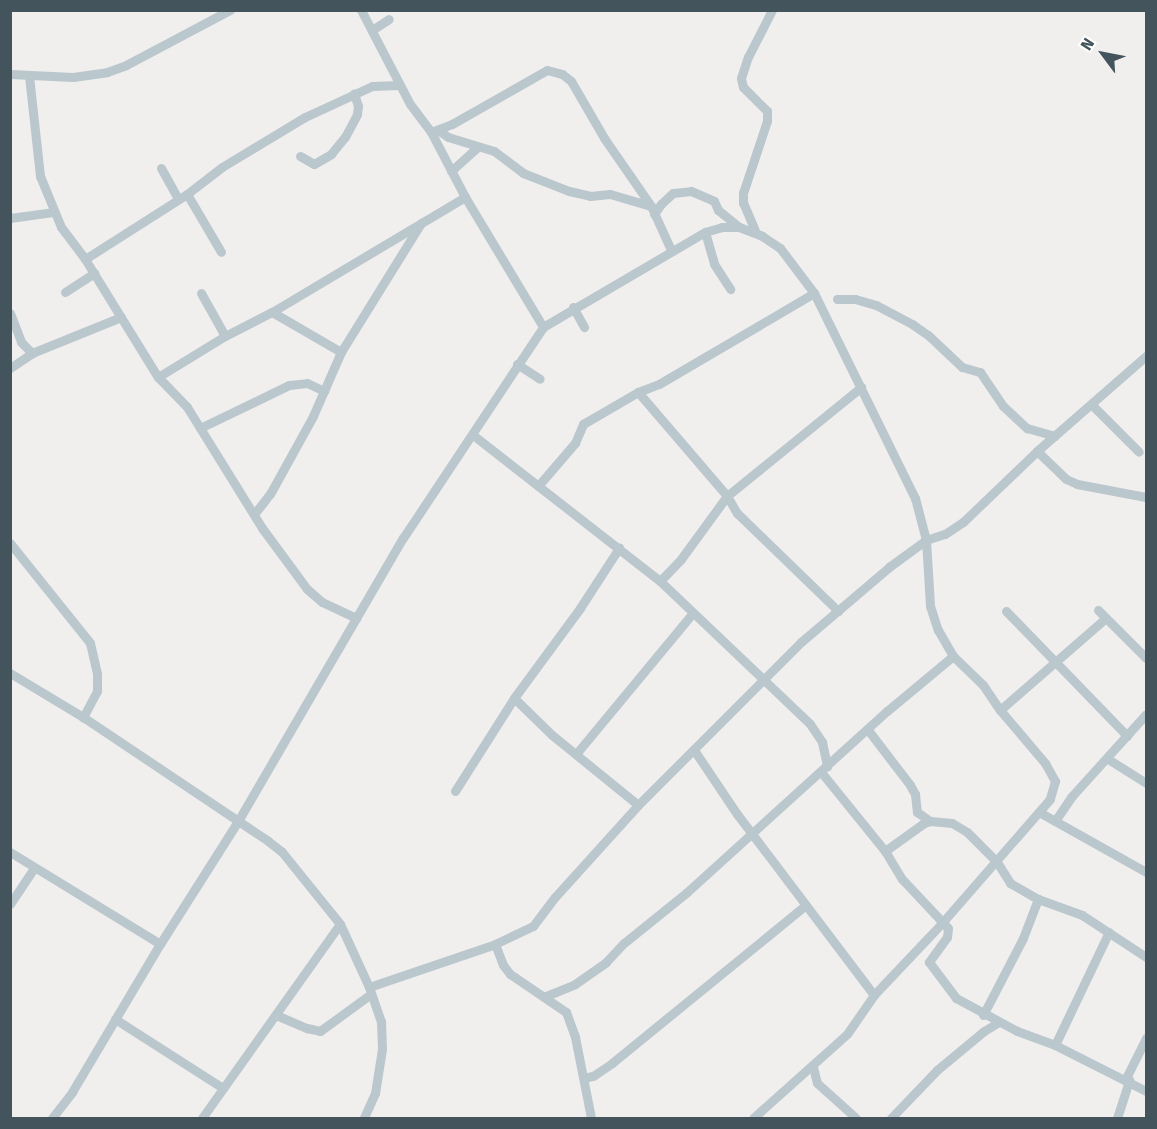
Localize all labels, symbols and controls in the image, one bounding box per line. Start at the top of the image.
north arrow [1073,24,1133,84]
text: N [1076,35,1098,54]

